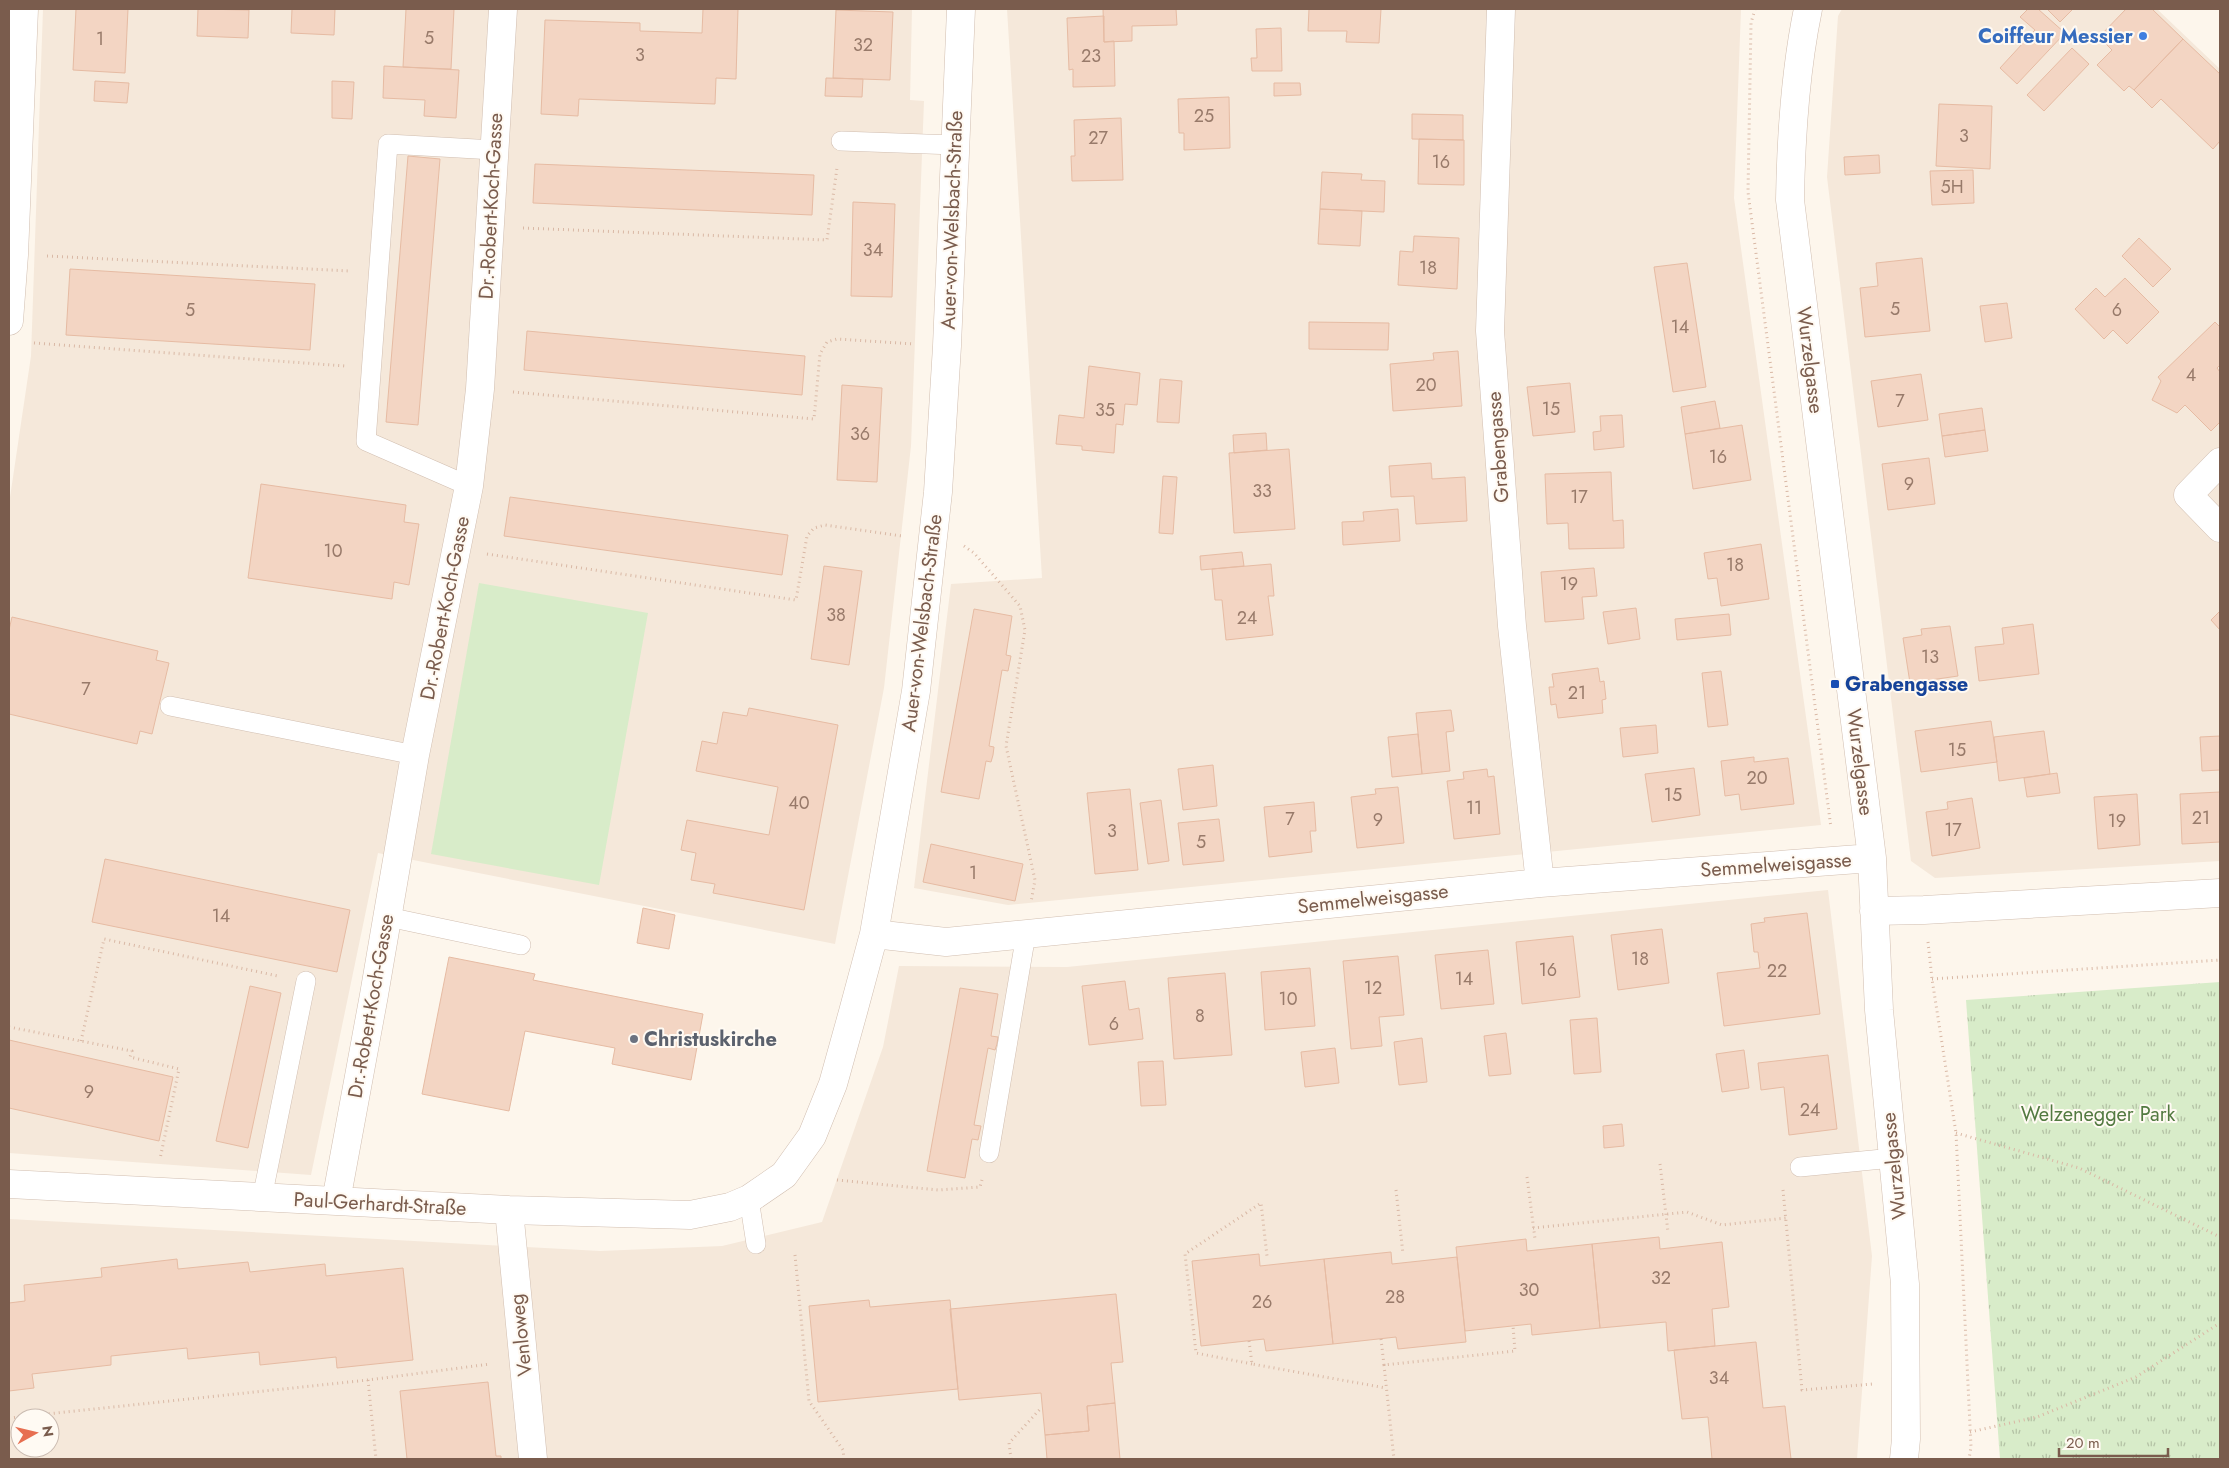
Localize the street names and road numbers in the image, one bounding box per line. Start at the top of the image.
street label: Auer-von-Welsbach-Straße [934,110,970,330]
street label: Dr.-Robert-Koch-Gasse [472,112,510,300]
street label: Wurzelgasse [1789,305,1831,415]
street label: Grabengasse [1480,390,1516,504]
street label: Auer-von-Welsbach-Straße [894,513,950,733]
street label: Dr.-Robert-Koch-Gasse [413,514,477,702]
street label: Wurzelgasse [1839,707,1881,817]
street label: Semmelweisgasse [1699,845,1853,885]
street label: Semmelweisgasse [1296,877,1450,921]
street label: Dr.-Robert-Koch-Gasse [341,912,401,1100]
street label: Wurzelgasse [1874,1111,1914,1221]
street label: Paul-Gerhardt-Straße [293,1185,467,1223]
street label: Venloweg [502,1292,540,1378]

